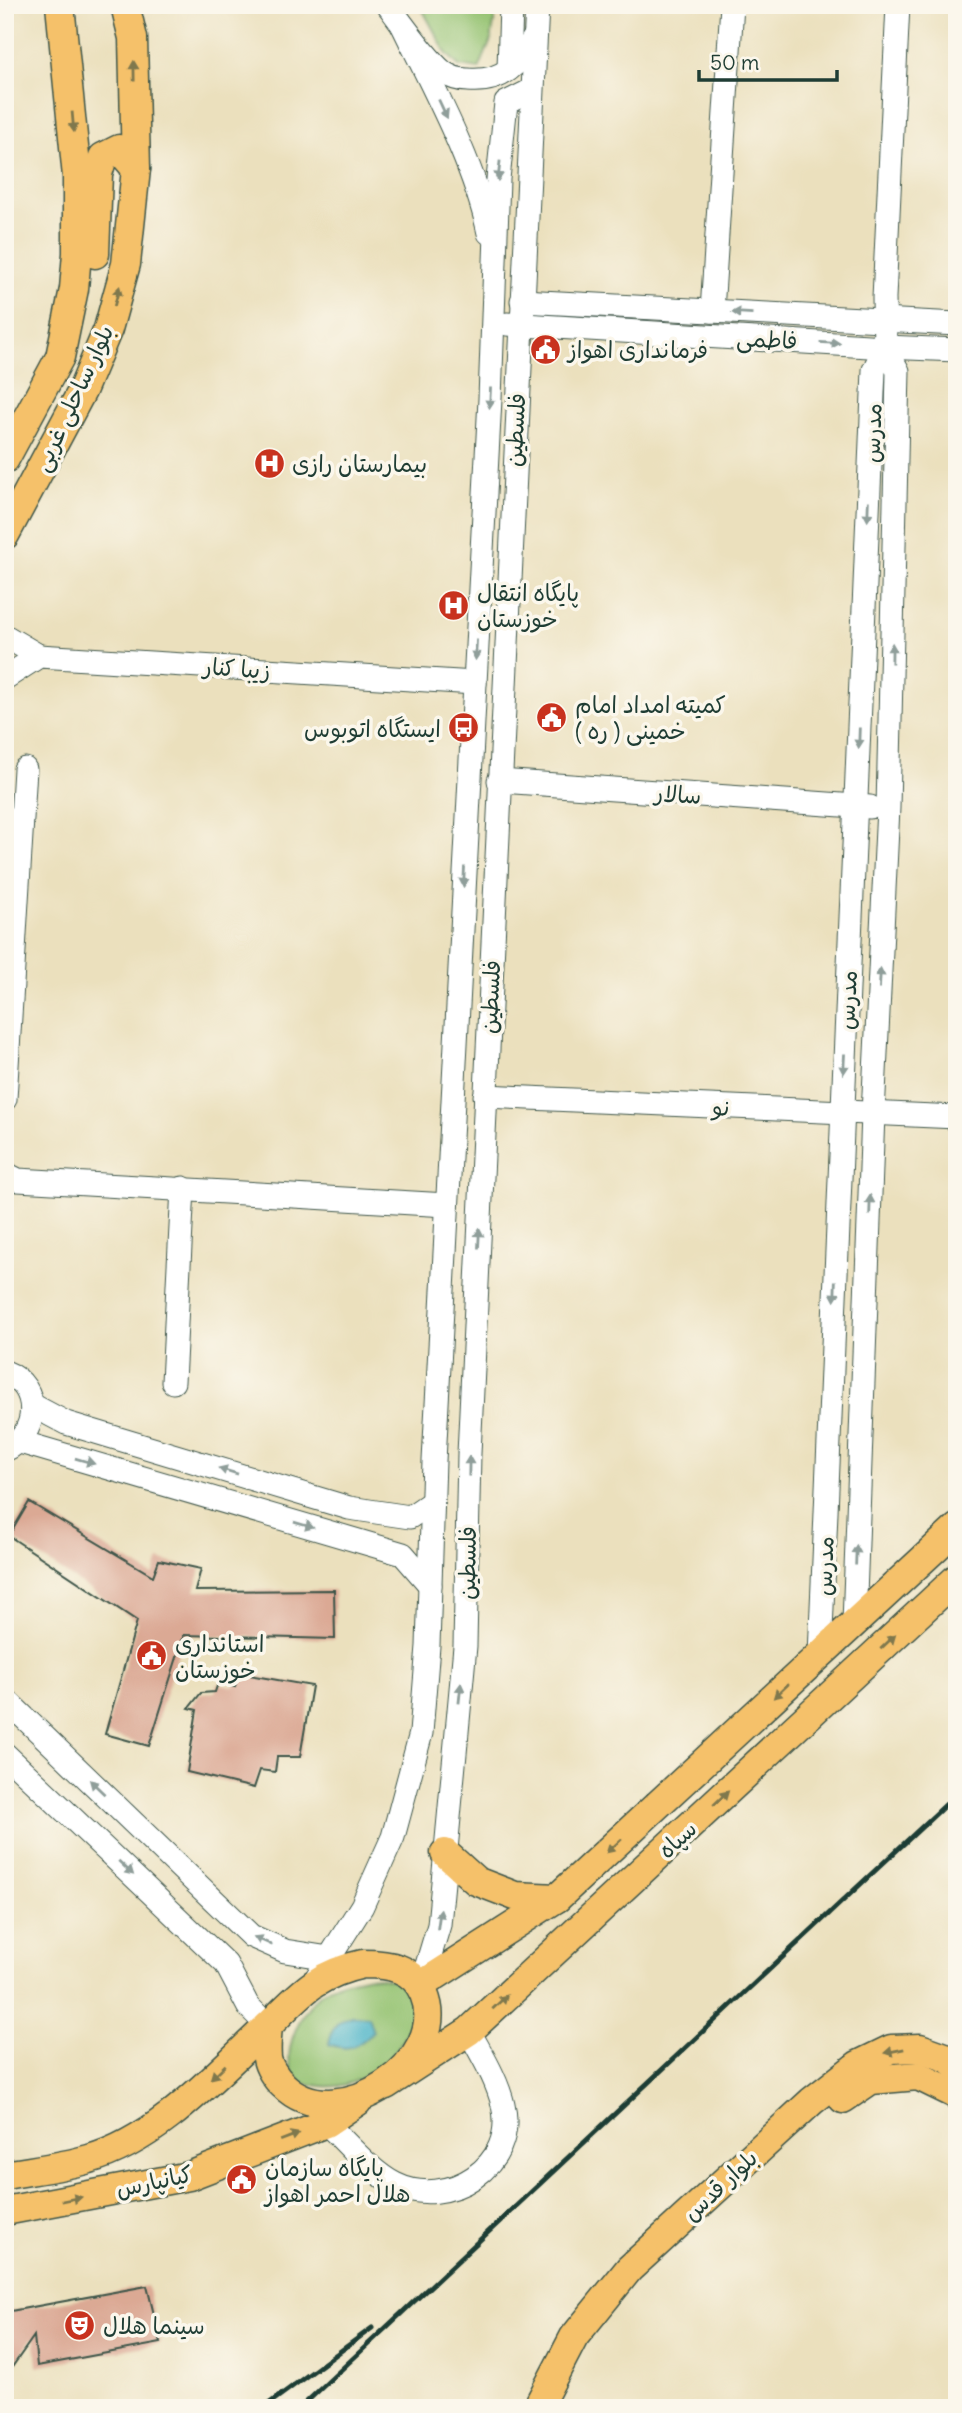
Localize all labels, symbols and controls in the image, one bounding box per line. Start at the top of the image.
scale bar [699,38,838,82]
text: 50 m [710,49,759,76]
one-way arrow [128,59,139,81]
one-way arrow [438,99,449,120]
one-way arrow [68,111,79,133]
one-way arrow [493,160,504,182]
one-way arrow [112,285,123,307]
one-way arrow [731,307,753,318]
street label: بلوار ساحلی غربی [26,320,120,476]
street label: فاطمی [736,323,798,356]
public building icon: فرمانداری اهواز [528,332,562,366]
place label: فرمانداری اهواز [566,335,708,364]
one-way arrow [819,337,841,348]
one-way arrow [484,387,495,409]
street label: فلسطین [499,392,531,468]
street label: مدرس [856,403,888,463]
hospital icon: بیمارستان رازی [252,446,286,480]
place label: بیمارستان رازی [292,449,427,478]
one-way arrow [863,500,874,522]
place label: پایگاه انتقال خوزستان [477,578,579,633]
hospital icon: پایگاه انتقال خوزستان [437,588,471,622]
one-way arrow [471,639,482,661]
one-way arrow [886,642,897,664]
street label: زیبا کنار [200,651,272,685]
place label: کمیته امداد امام خمینی ( ره ) [575,690,726,746]
public building icon: کمیته امداد امام خمینی ( ره ) [535,700,569,734]
bus stop icon: ایستگاه اتوبوس [447,711,481,745]
place label: ایستگاه اتوبوس [304,714,441,744]
one-way arrow [853,728,864,750]
street label: سالار [652,778,702,810]
one-way arrow [459,866,470,888]
street label: فلسطین [474,959,506,1035]
one-way arrow [875,967,886,989]
street label: مدرس [831,969,863,1031]
one-way arrow [839,1053,850,1075]
street label: نو [710,1092,730,1122]
one-way arrow [864,1194,875,1216]
one-way arrow [473,1227,484,1249]
one-way arrow [829,1280,840,1302]
one-way arrow [463,1454,475,1476]
one-way arrow [75,1456,96,1466]
one-way arrow [217,1466,238,1476]
one-way arrow [293,1520,315,1531]
street label: فلسطین [452,1526,482,1600]
street label: مدرس [808,1536,840,1596]
one-way arrow [851,1544,862,1566]
place label: استانداری خوزستان [175,1629,264,1684]
one-way arrow [879,1634,896,1651]
public building icon: استانداری خوزستان [135,1639,169,1673]
one-way arrow [455,1682,466,1704]
one-way arrow [773,1683,790,1699]
one-way arrow [89,1780,106,1796]
one-way arrow [712,1790,730,1806]
street label: سپاه [652,1814,703,1865]
one-way arrow [606,1837,623,1853]
one-way arrow [117,1860,134,1876]
one-way arrow [434,1908,445,1930]
one-way arrow [253,1935,273,1947]
one-way arrow [491,1994,509,2010]
one-way arrow [883,2045,905,2056]
one-way arrow [209,2064,227,2080]
one-way arrow [280,2131,301,2142]
street label: بلوار قدس [677,2143,763,2227]
place label: پایگاه سازمان هلال احمر اهواز [263,2153,411,2208]
street label: کیانپارس [113,2159,195,2204]
public building icon: پایگاه سازمان هلال احمر اهواز [225,2163,259,2197]
one-way arrow [61,2193,83,2204]
theatre icon: سینما هلال [63,2308,97,2342]
place label: سینما هلال [103,2311,205,2340]

